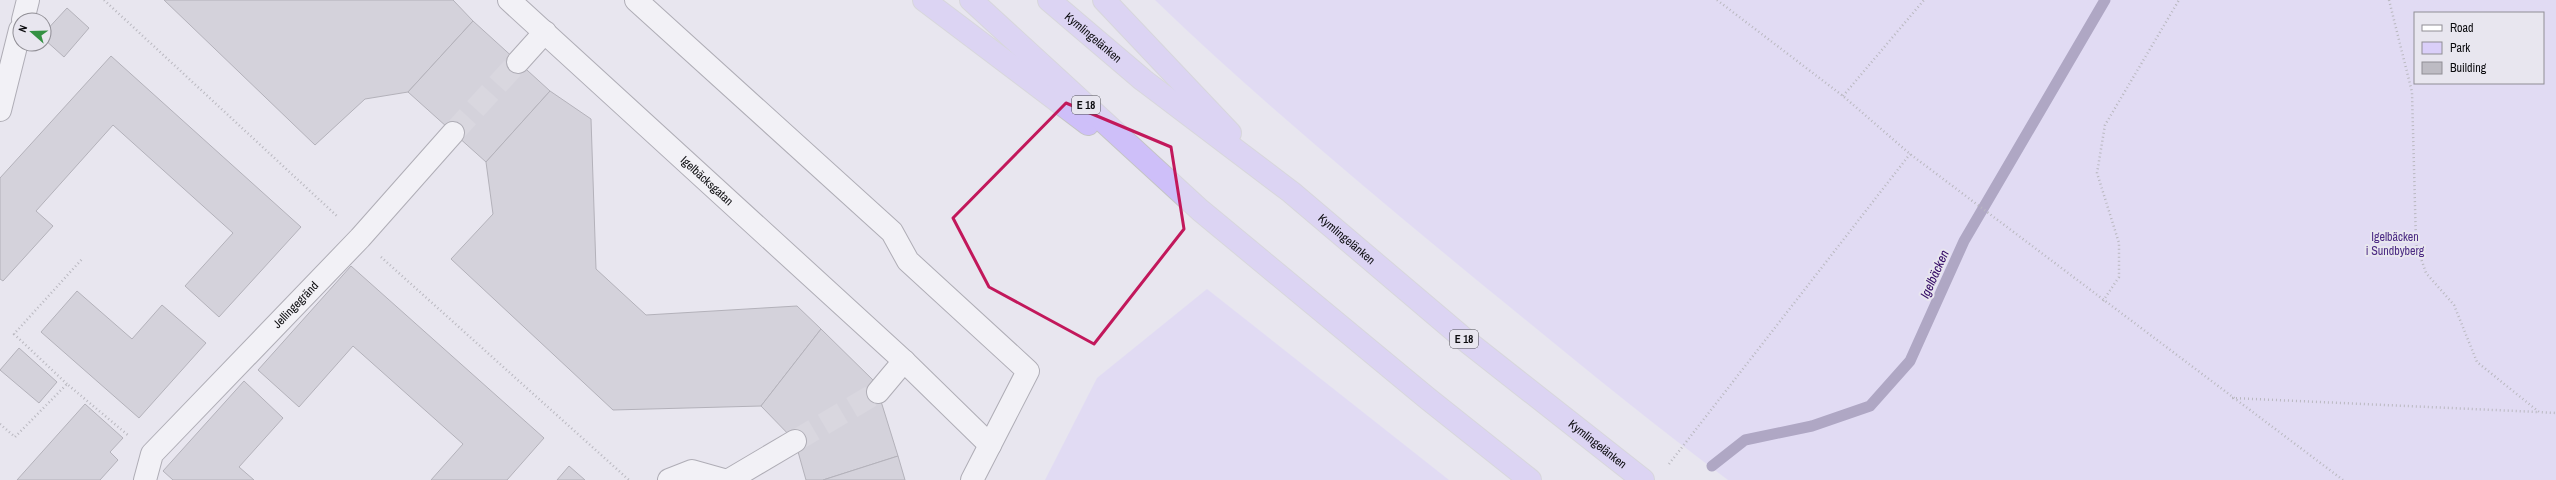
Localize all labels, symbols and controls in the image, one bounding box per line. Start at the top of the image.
street label: Kymlingelänken [1061,9,1125,66]
north arrow [12,12,52,52]
legend [2414,12,2544,84]
text: Road [2450,20,2474,36]
text: N [15,23,30,34]
text: Park [2450,40,2470,56]
text: Building [2450,60,2487,76]
road number: E 18 [1072,96,1100,114]
street label: Igelbäcksgatan [677,153,737,209]
street label: Kymlingelänken [1315,210,1379,268]
park label: Igelbäcken i Sundbyberg [2366,229,2425,259]
water label: Igelbäcken [1916,247,1953,301]
street label: Jellingegränd [269,278,322,332]
road number: E 18 [1450,330,1478,348]
street label: Kymlingelänken [1565,416,1630,472]

